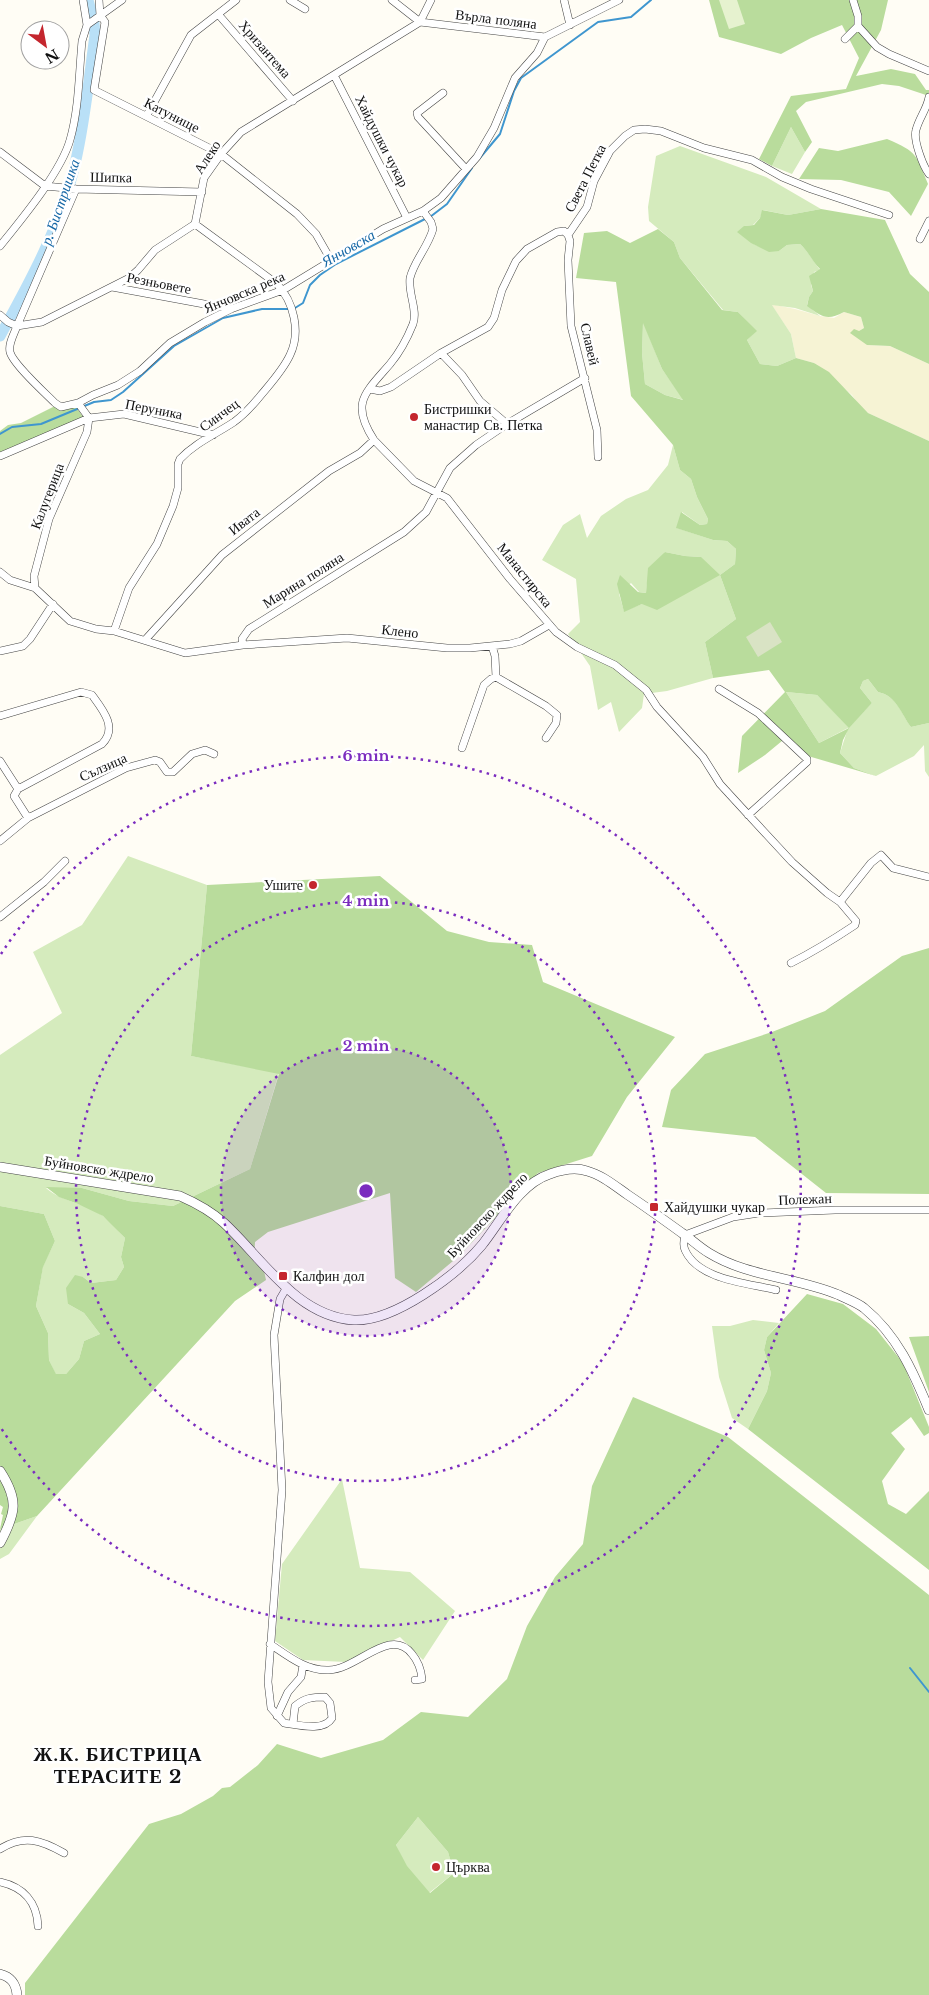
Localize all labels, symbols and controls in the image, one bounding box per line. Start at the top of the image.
street label: Върла поляна [454,5,539,33]
street label: Хризантема [235,16,296,82]
north arrow [20,20,70,70]
text: N [42,45,62,67]
street label: Хайдушки чукар [351,92,413,190]
street label: Катунище [141,93,203,137]
street label: Алеко [190,137,224,177]
street label: Света Петка [560,140,610,215]
water label: р. Бистришка [36,156,84,249]
street label: Шипка [90,168,133,186]
water label: Янчовска [317,225,378,271]
street label: Янчовска река [201,267,288,317]
street label: Резньовете [125,268,193,298]
street label: Славей [576,321,604,367]
street label: Синчец [195,394,243,436]
street label: Перуника [124,395,185,424]
place label: Бистришки манастир Св. Петка [424,400,543,434]
marker: Бистришки манастир Св. Петка [408,411,420,423]
street label: Калугерица [26,460,68,532]
street label: Ивата [225,503,264,539]
street label: Манастирска [493,539,557,612]
street label: Марина поляна [259,547,348,612]
street label: Клено [381,620,419,642]
text: 6 min [342,746,390,765]
street label: Сълзица [76,748,130,785]
place label: Ушите [264,876,303,894]
marker: Ушите [307,879,319,891]
text: 4 min [343,891,390,910]
text: 2 min [343,1036,389,1055]
street label: Буйновско ждрело [43,1151,155,1187]
street label: Буйновско ждрело [443,1168,531,1262]
centre of rings [357,1182,375,1200]
street label: Полежан [778,1189,833,1209]
place label: Хайдушки чукар [664,1198,765,1216]
marker: Хайдушки чукар [648,1201,660,1213]
place label: Калфин дол [293,1267,364,1285]
marker: Калфин дол [277,1270,289,1282]
district label: Ж.К. БИСТРИЦА ТЕРАСИТЕ 2 [33,1743,203,1788]
place label: Църква [446,1858,491,1876]
marker: Църква [430,1861,442,1873]

